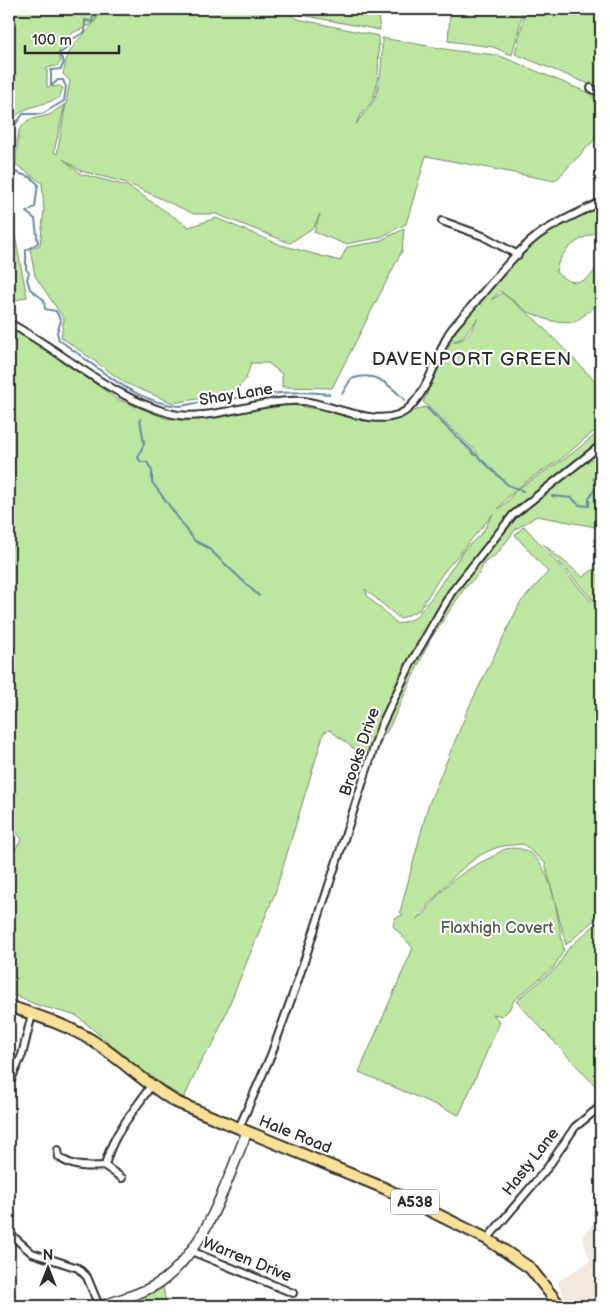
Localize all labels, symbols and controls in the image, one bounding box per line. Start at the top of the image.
scale bar [25,22,119,54]
text: 100 m [32,31,72,50]
district label: DAVENPORT GREEN [372,348,572,371]
street label: Shay Lane [198,380,275,410]
street label: Brooks Drive [336,705,384,799]
park label: Flaxhigh Covert [441,919,553,938]
street label: Hale Road [256,1112,334,1158]
street label: Hasty Lane [499,1124,564,1200]
road number: A538 [391,1190,439,1214]
street label: Warren Drive [200,1234,295,1287]
north arrow [22,1242,72,1292]
text: N [43,1247,53,1264]

